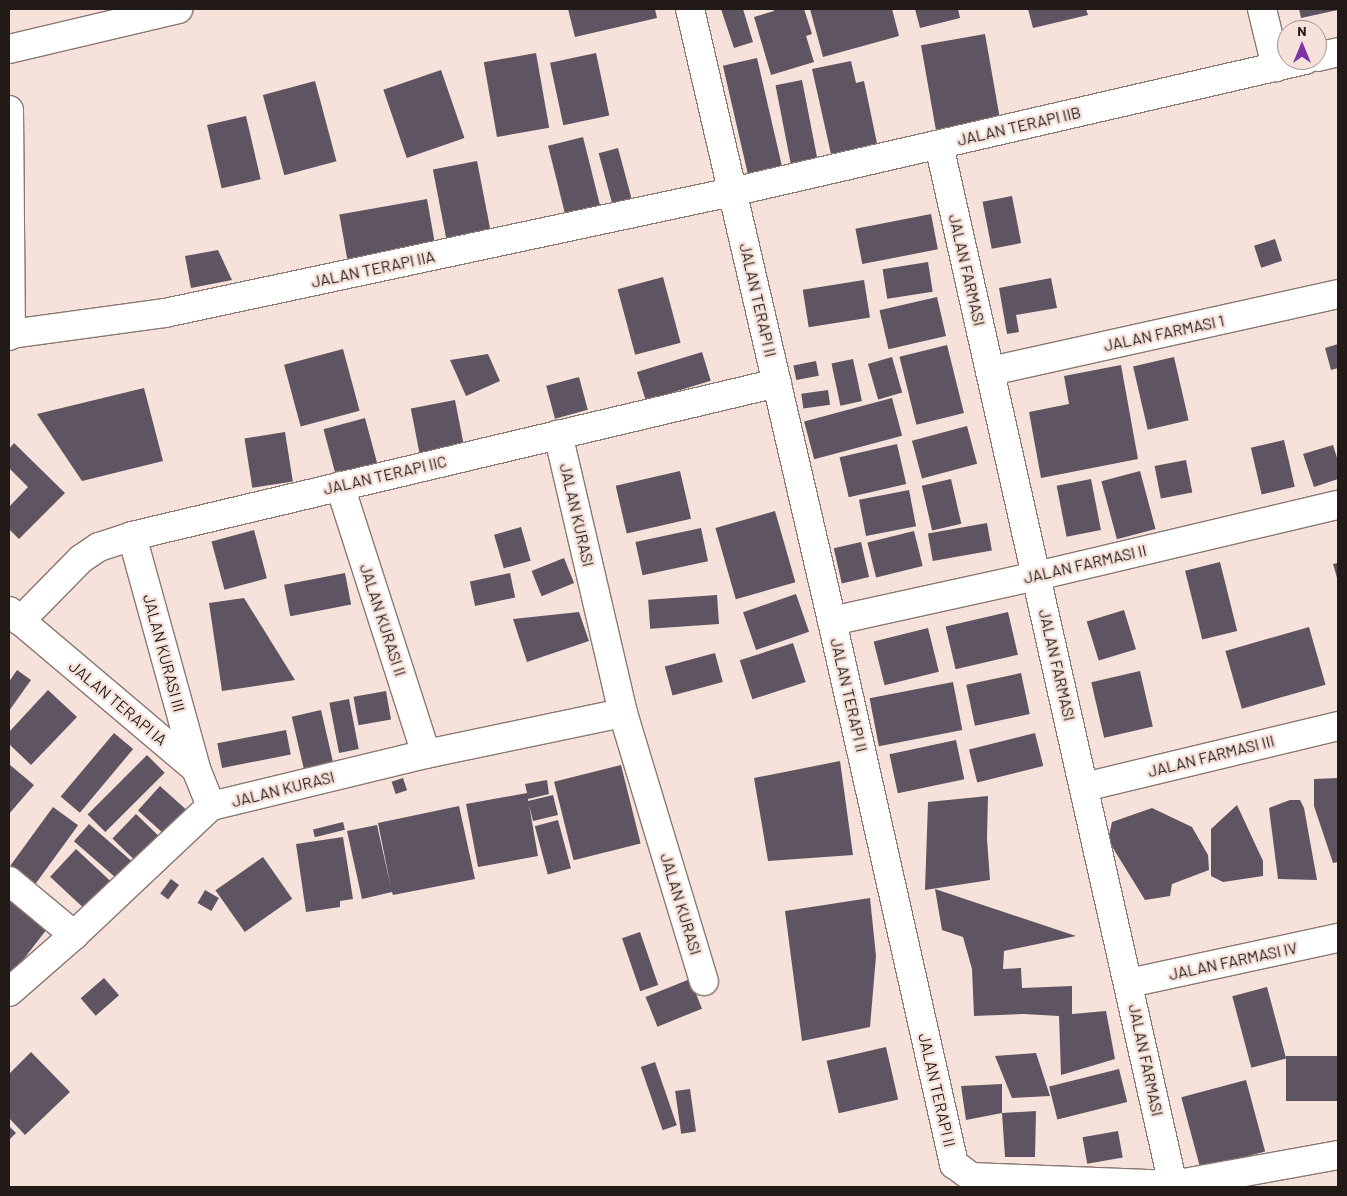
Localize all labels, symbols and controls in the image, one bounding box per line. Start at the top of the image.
north arrow [1277,20,1327,70]
text: N [1297,22,1307,39]
street label: JALAN TERAPI IIB [955,102,1083,150]
street label: JALAN FARMASI [945,212,989,328]
street label: JALAN TERAPI II [736,241,780,359]
street label: JALAN TERAPI IIA [309,247,437,291]
street label: JALAN FARMASI 1 [1102,311,1226,355]
street label: JALAN TERAPI IIC [321,451,449,499]
street label: JALAN KURASI [556,461,598,569]
street label: JALAN FARMASI II [1022,541,1148,587]
street label: JALAN KURASI II [356,561,410,679]
street label: JALAN KURASI III [139,592,189,714]
street label: JALAN FARMASI [1035,607,1079,723]
street label: JALAN TERAPI II [827,636,871,754]
street label: JALAN TERAPI IA [65,656,171,750]
street label: JALAN FARMASI III [1146,731,1276,781]
street label: JALAN KURASI [230,767,336,811]
street label: JALAN KURASI [656,851,706,957]
street label: JALAN FARMASI IV [1167,938,1299,984]
street label: JALAN FARMASI [1125,1002,1167,1118]
street label: JALAN TERAPI II [915,1031,959,1149]

